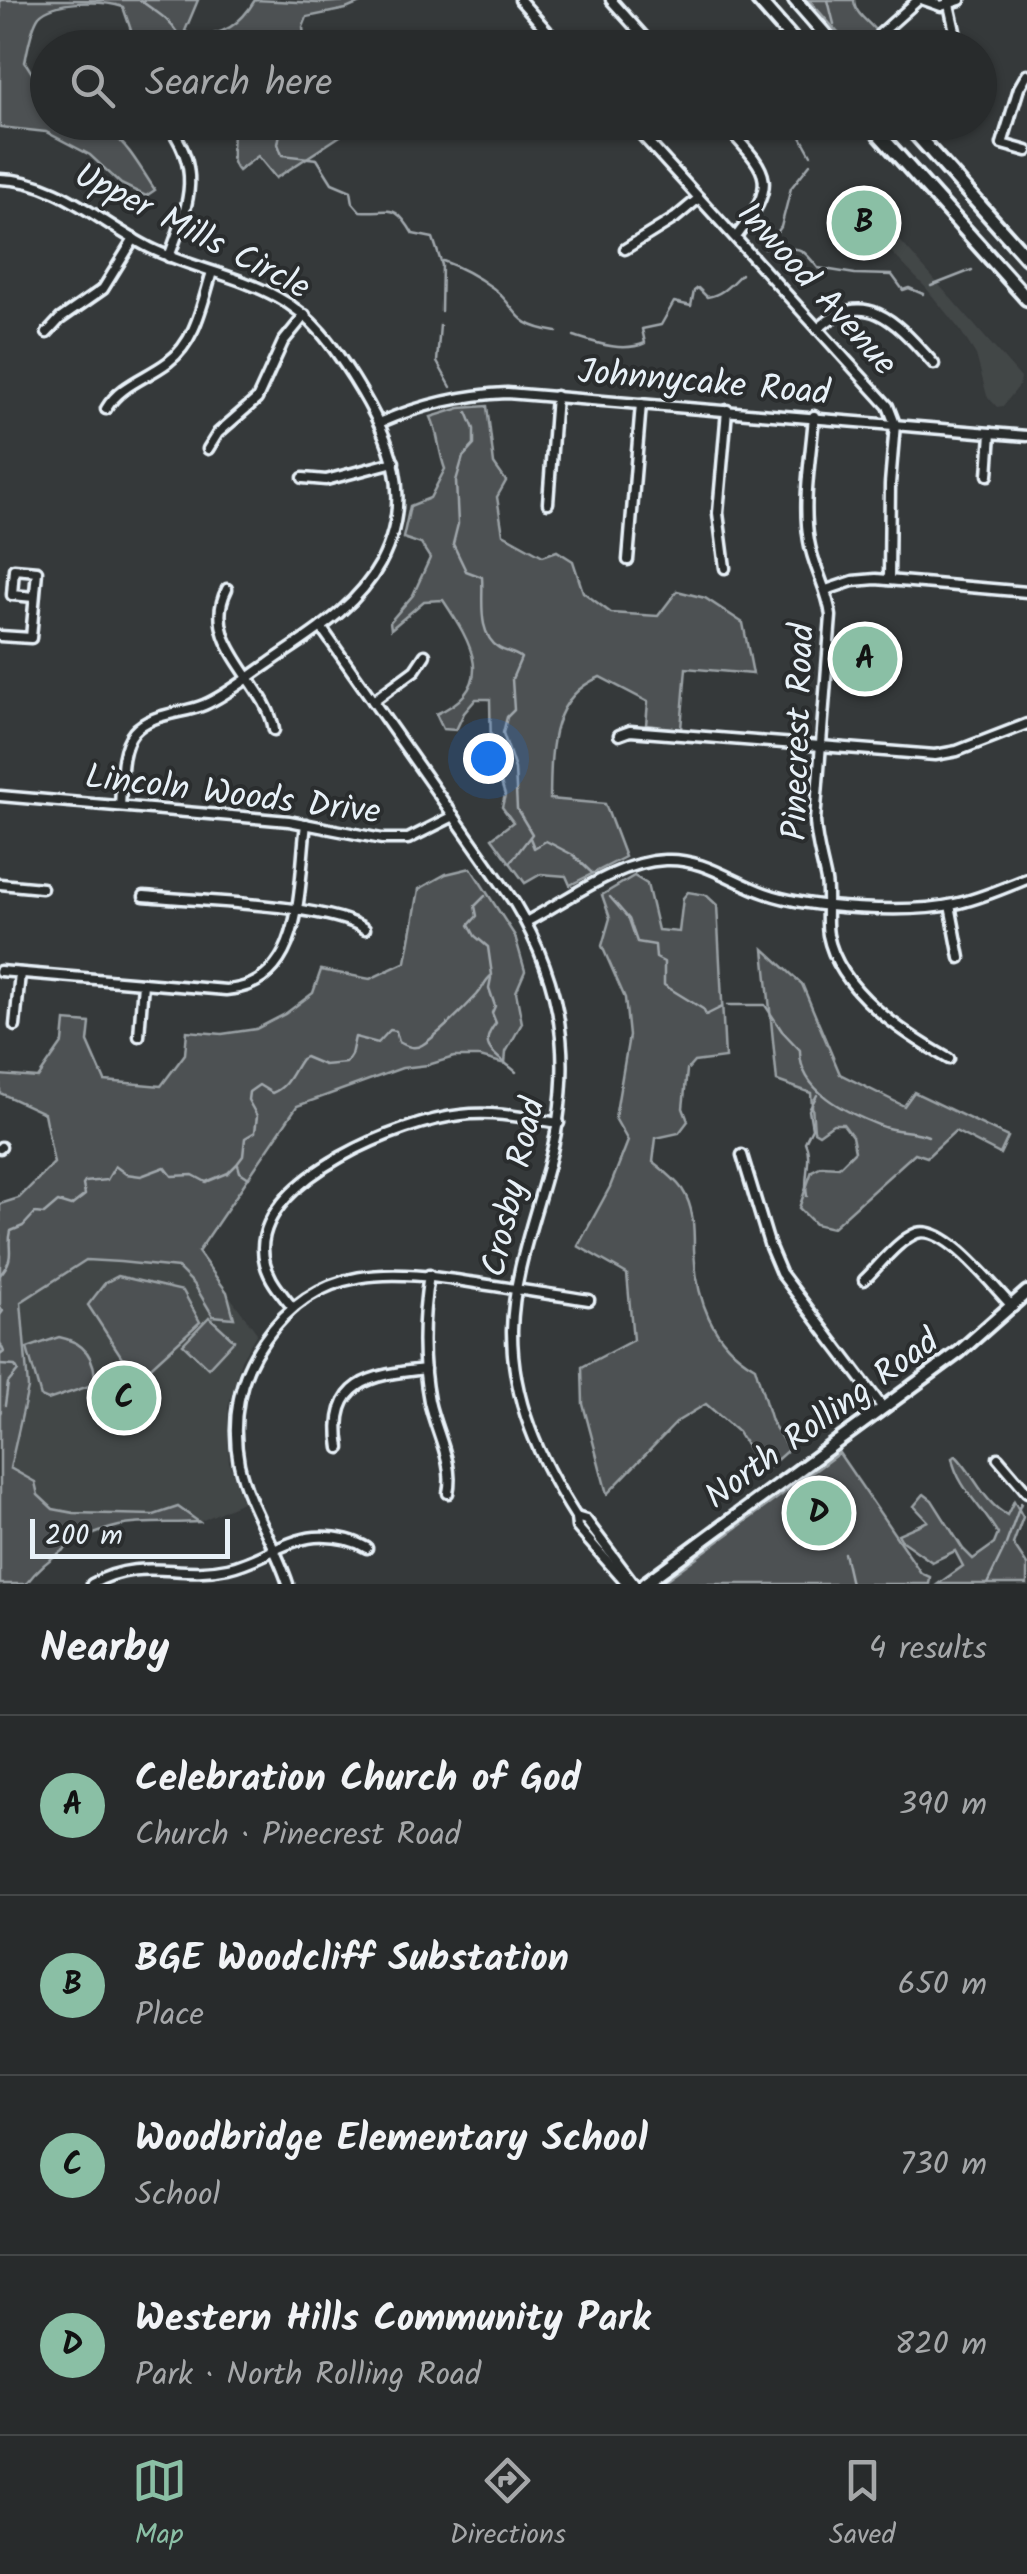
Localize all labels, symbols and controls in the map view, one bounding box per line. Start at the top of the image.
search box [30,30,997,140]
text: Search here [145,55,332,115]
icon: search [65,58,120,113]
street label: Upper Mills Circle [64,149,320,316]
pin: B [832,186,896,260]
street label: Inwood Avenue [722,190,910,390]
street label: Johnnycake Road [575,345,834,423]
street label: Pinecrest Road [768,621,832,842]
pin: A [832,622,898,696]
your location [463,733,514,784]
street label: Lincoln Woods Drive [82,750,384,842]
street label: Crosby Road [467,1091,563,1283]
street label: North Rolling Road [694,1315,953,1525]
pin: C [92,1360,156,1436]
pin: D [786,1476,852,1550]
scale bar [30,1514,230,1558]
text: 200 m [45,1514,123,1559]
text: Nearby [40,1616,169,1683]
text: 4 results [869,1624,987,1675]
text: Celebration Church of God [135,1750,581,1810]
text: A [62,1780,83,1831]
text: 390 m [899,1780,987,1831]
text: Church · Pinecrest Road [135,1810,461,1861]
text: BGE Woodcliff Substation [135,1930,569,1990]
text: B [63,1960,82,2011]
text: 650 m [898,1960,987,2011]
text: Place [135,1990,204,2041]
text: Woodbridge Elementary School [135,2110,648,2170]
text: C [63,2140,82,2191]
text: 730 m [900,2140,987,2191]
text: School [135,2170,220,2221]
text: Western Hills Community Park [135,2290,650,2350]
text: D [62,2320,83,2371]
text: 820 m [895,2320,987,2371]
text: Park · North Rolling Road [135,2350,481,2401]
tab: Map [132,2453,187,2558]
tab: Directions [450,2453,566,2558]
tab: Saved [829,2453,895,2558]

